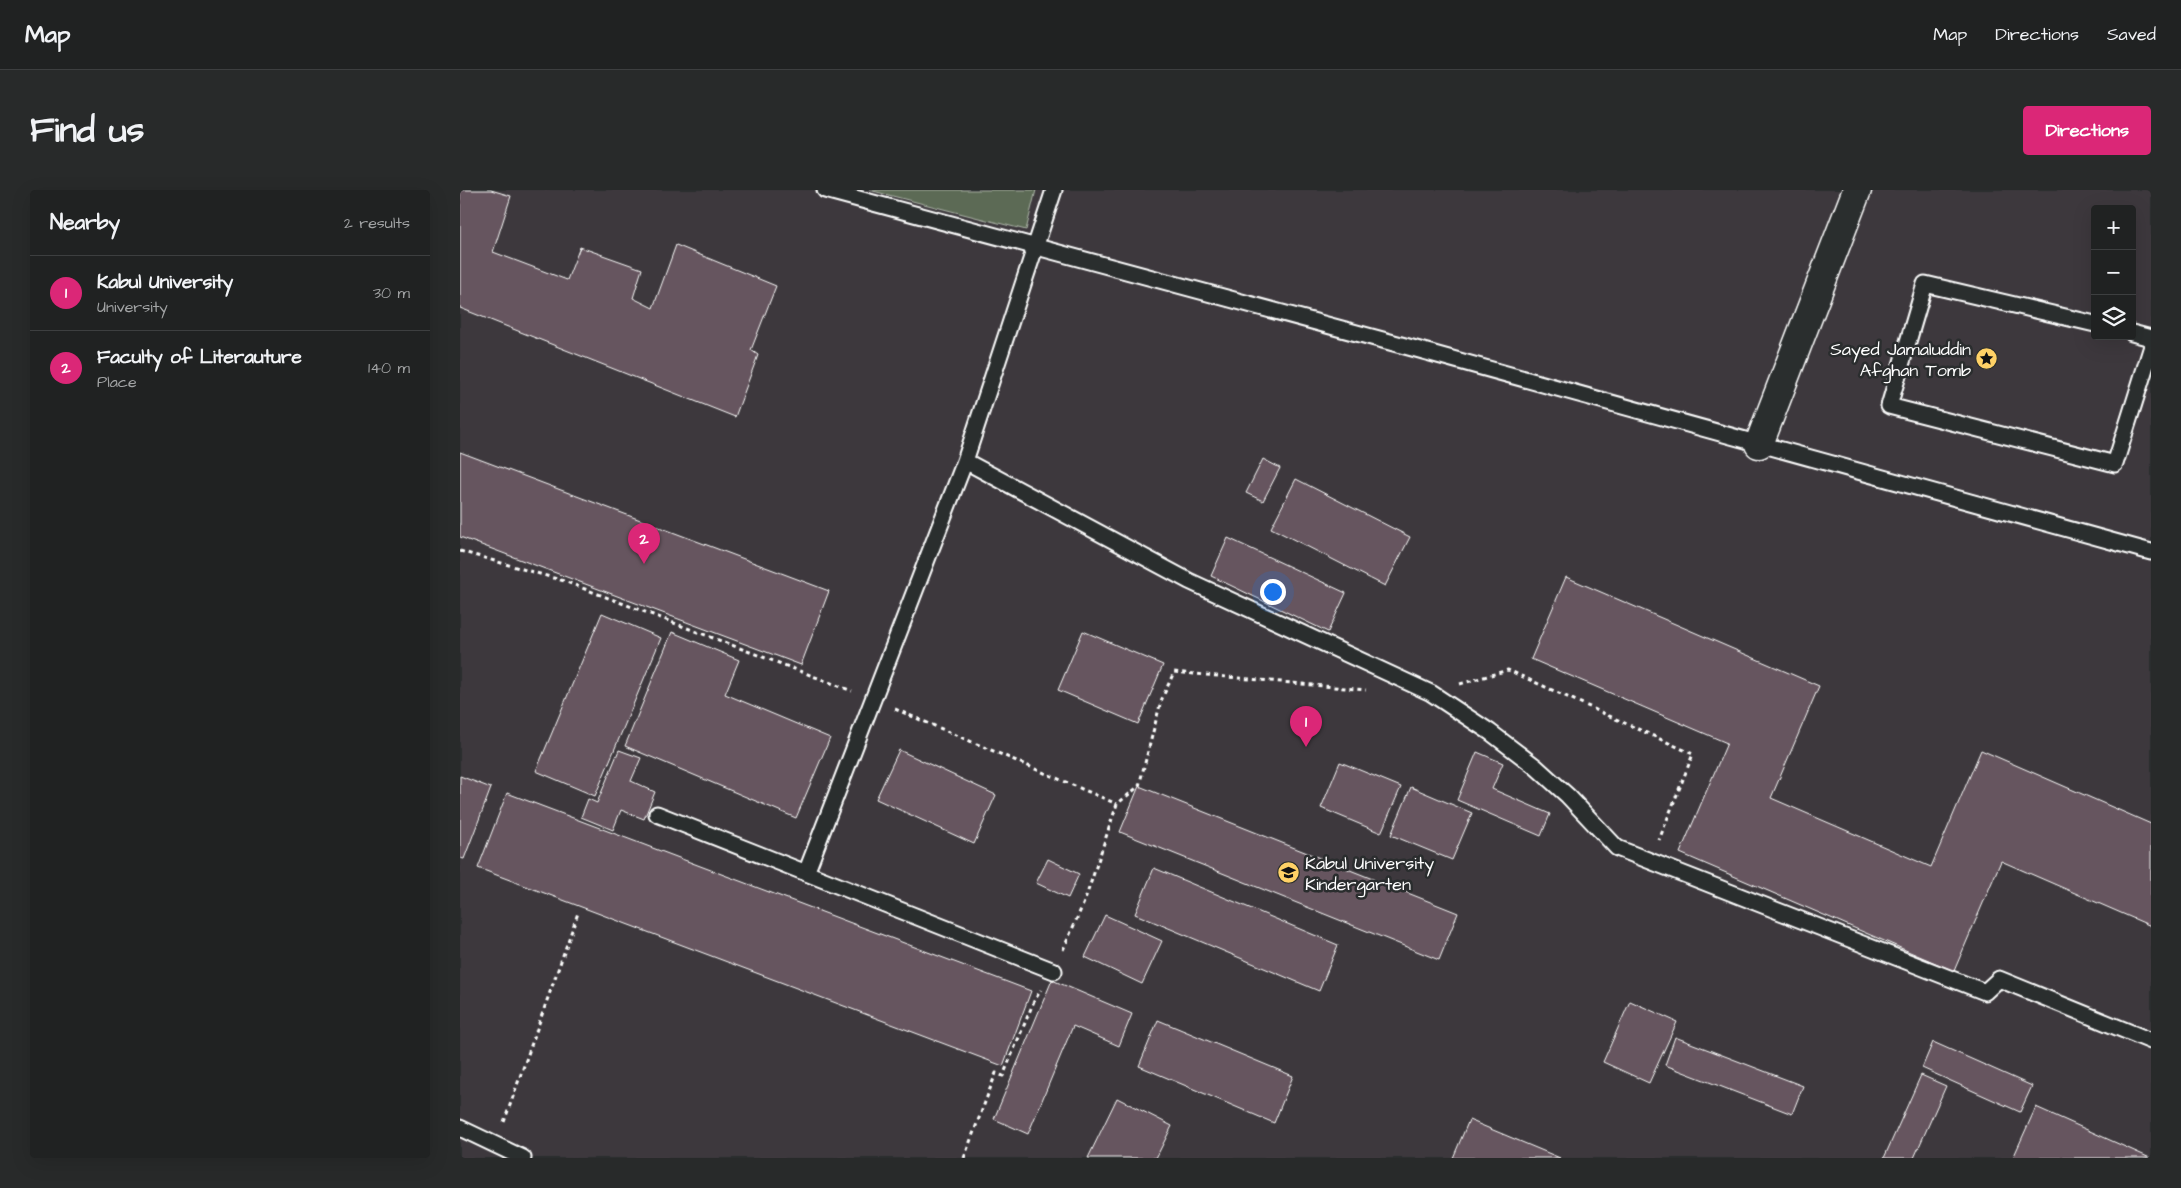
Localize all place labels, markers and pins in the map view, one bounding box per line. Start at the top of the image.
place label: Sayed Jamaluddin Afghan Tomb [1830,337,1971,384]
place icon: Sayed Jamaluddin Afghan Tomb [1975,347,1999,371]
pin: 2 [628,523,660,564]
pin: 1 [1290,706,1322,747]
place label: Kabul University Kindergarten [1305,851,1434,898]
school or university icon: Kabul University Kindergarten [1277,861,1301,885]

